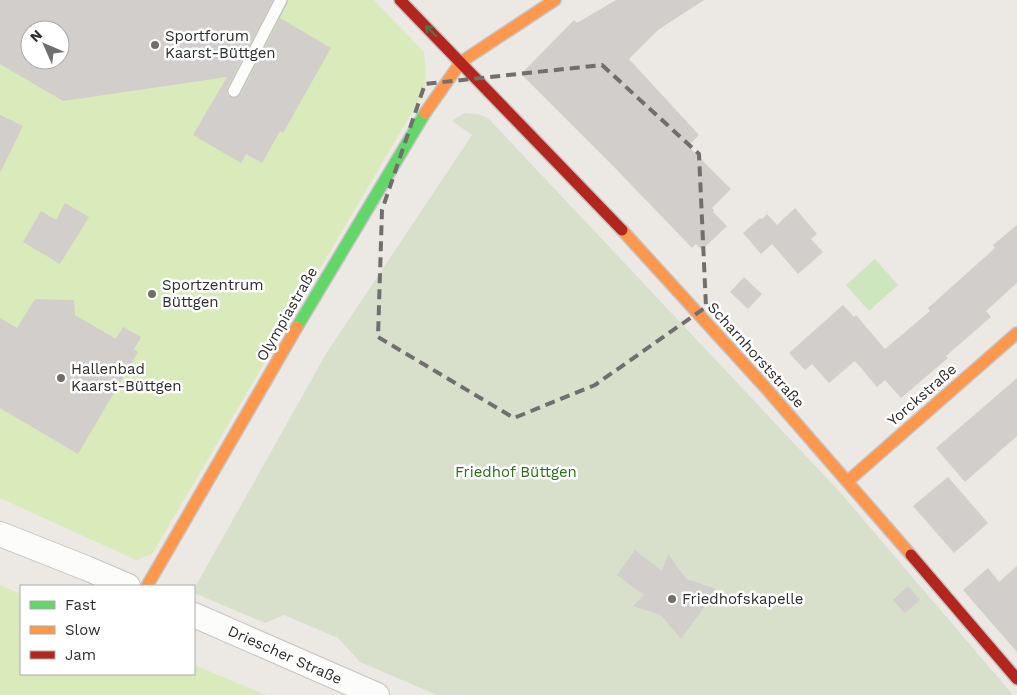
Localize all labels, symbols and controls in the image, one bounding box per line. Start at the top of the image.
north arrow [20,20,70,70]
one-way arrow [424,25,437,37]
text: N [26,26,45,45]
place label: Sportforum Kaarst-Büttgen [165,27,276,62]
marker: Sportforum Kaarst-Büttgen [149,39,161,51]
street label: Olympiastraße [253,264,321,364]
place label: Sportzentrum Büttgen [162,276,264,311]
marker: Sportzentrum Büttgen [146,288,158,300]
street label: Scharnhorststraße [704,298,808,412]
place label: Hallenbad Kaarst-Büttgen [71,360,182,395]
street label: Yorckstraße [884,360,960,430]
marker: Hallenbad Kaarst-Büttgen [55,372,67,384]
park label: Friedhof Büttgen [455,463,577,481]
legend [20,585,195,675]
place label: Friedhofskapelle [682,590,803,608]
marker: Friedhofskapelle [666,593,678,605]
text: Fast [65,596,97,614]
text: Slow [65,621,101,639]
street label: Driescher Straße [225,622,345,688]
text: Jam [65,646,96,664]

